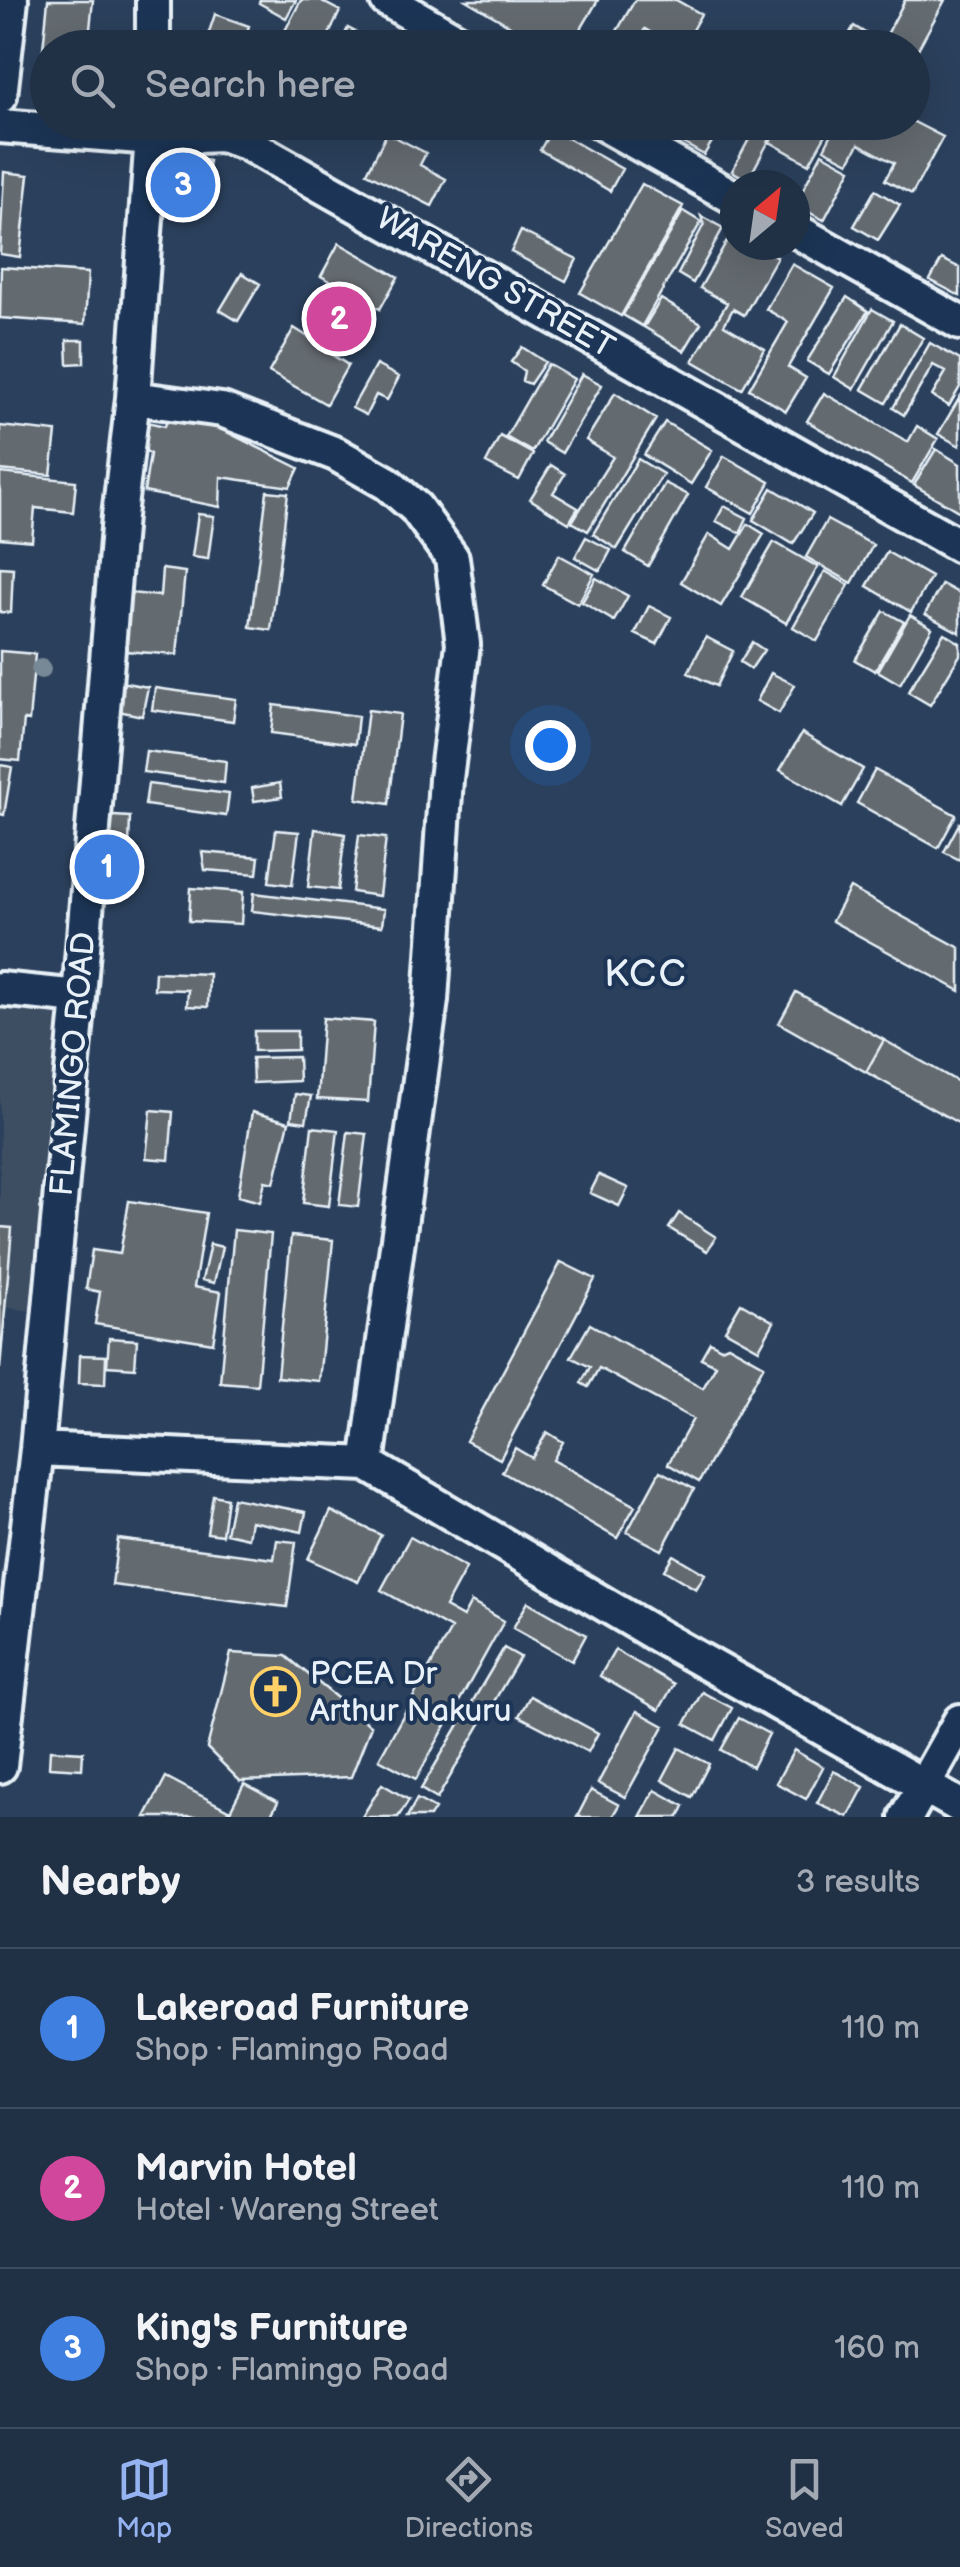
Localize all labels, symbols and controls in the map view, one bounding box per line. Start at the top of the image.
search box [30,30,930,140]
icon: search [65,58,120,113]
text: Search here [145,63,356,108]
pin: 3 [150,148,216,222]
north arrow [720,170,810,260]
street label: WARENG STREET [369,199,621,367]
pin: 2 [306,282,372,356]
your location [525,720,576,771]
pin: 1 [74,830,140,904]
street label: FLAMINGO ROAD [43,931,104,1198]
district label: KCC [604,952,688,997]
place label: PCEA Dr Arthur Nakuru [310,1655,512,1731]
church icon: PCEA Dr Arthur Nakuru [249,1665,301,1717]
text: Nearby [40,1857,180,1908]
text: 3 results [796,1863,920,1902]
text: Lakeroad Furniture [135,1986,469,2031]
text: 1 [66,2009,79,2048]
text: 110 m [841,2009,920,2048]
text: Shop · Flamingo Road [135,2031,448,2070]
text: Marvin Hotel [135,2146,357,2191]
text: 2 [63,2169,82,2208]
text: 110 m [841,2169,920,2208]
text: Hotel · Wareng Street [135,2191,439,2230]
text: King's Furniture [135,2306,408,2351]
text: 3 [63,2329,82,2368]
text: 160 m [834,2329,920,2368]
text: Shop · Flamingo Road [135,2351,448,2390]
tab: Map [116,2452,172,2545]
tab: Directions [404,2452,533,2545]
tab: Saved [765,2452,844,2545]

